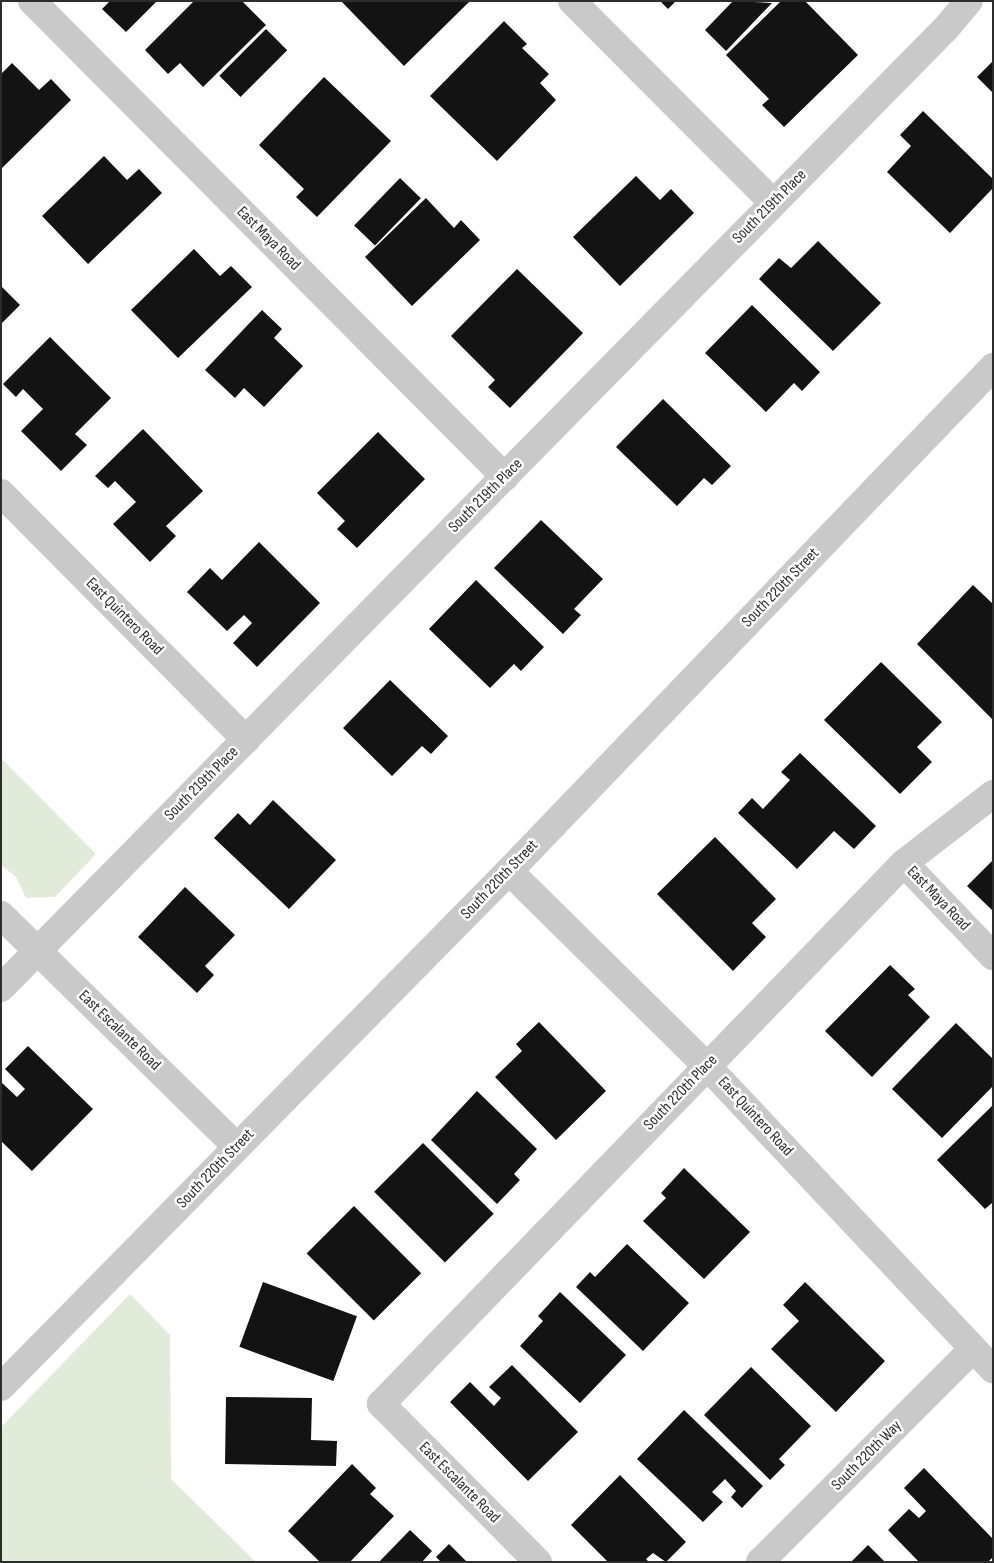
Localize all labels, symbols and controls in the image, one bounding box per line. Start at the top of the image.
street label: South 219th Place [729,166,811,248]
street label: East Maya Road [232,203,304,275]
street label: South 219th Place [445,455,527,537]
street label: South 220th Street [738,544,824,632]
street label: East Quintero Road [81,574,167,660]
street label: South 219th Place [161,743,243,825]
street label: South 220th Street [457,836,543,924]
street label: East Maya Road [902,863,974,935]
street label: East Escalante Road [74,987,164,1075]
street label: South 220th Place [640,1051,722,1135]
street label: East Quintero Road [713,1073,797,1161]
street label: South 220th Street [173,1125,259,1213]
street label: South 220th Way [828,1417,906,1495]
street label: East Escalante Road [414,1438,504,1528]

